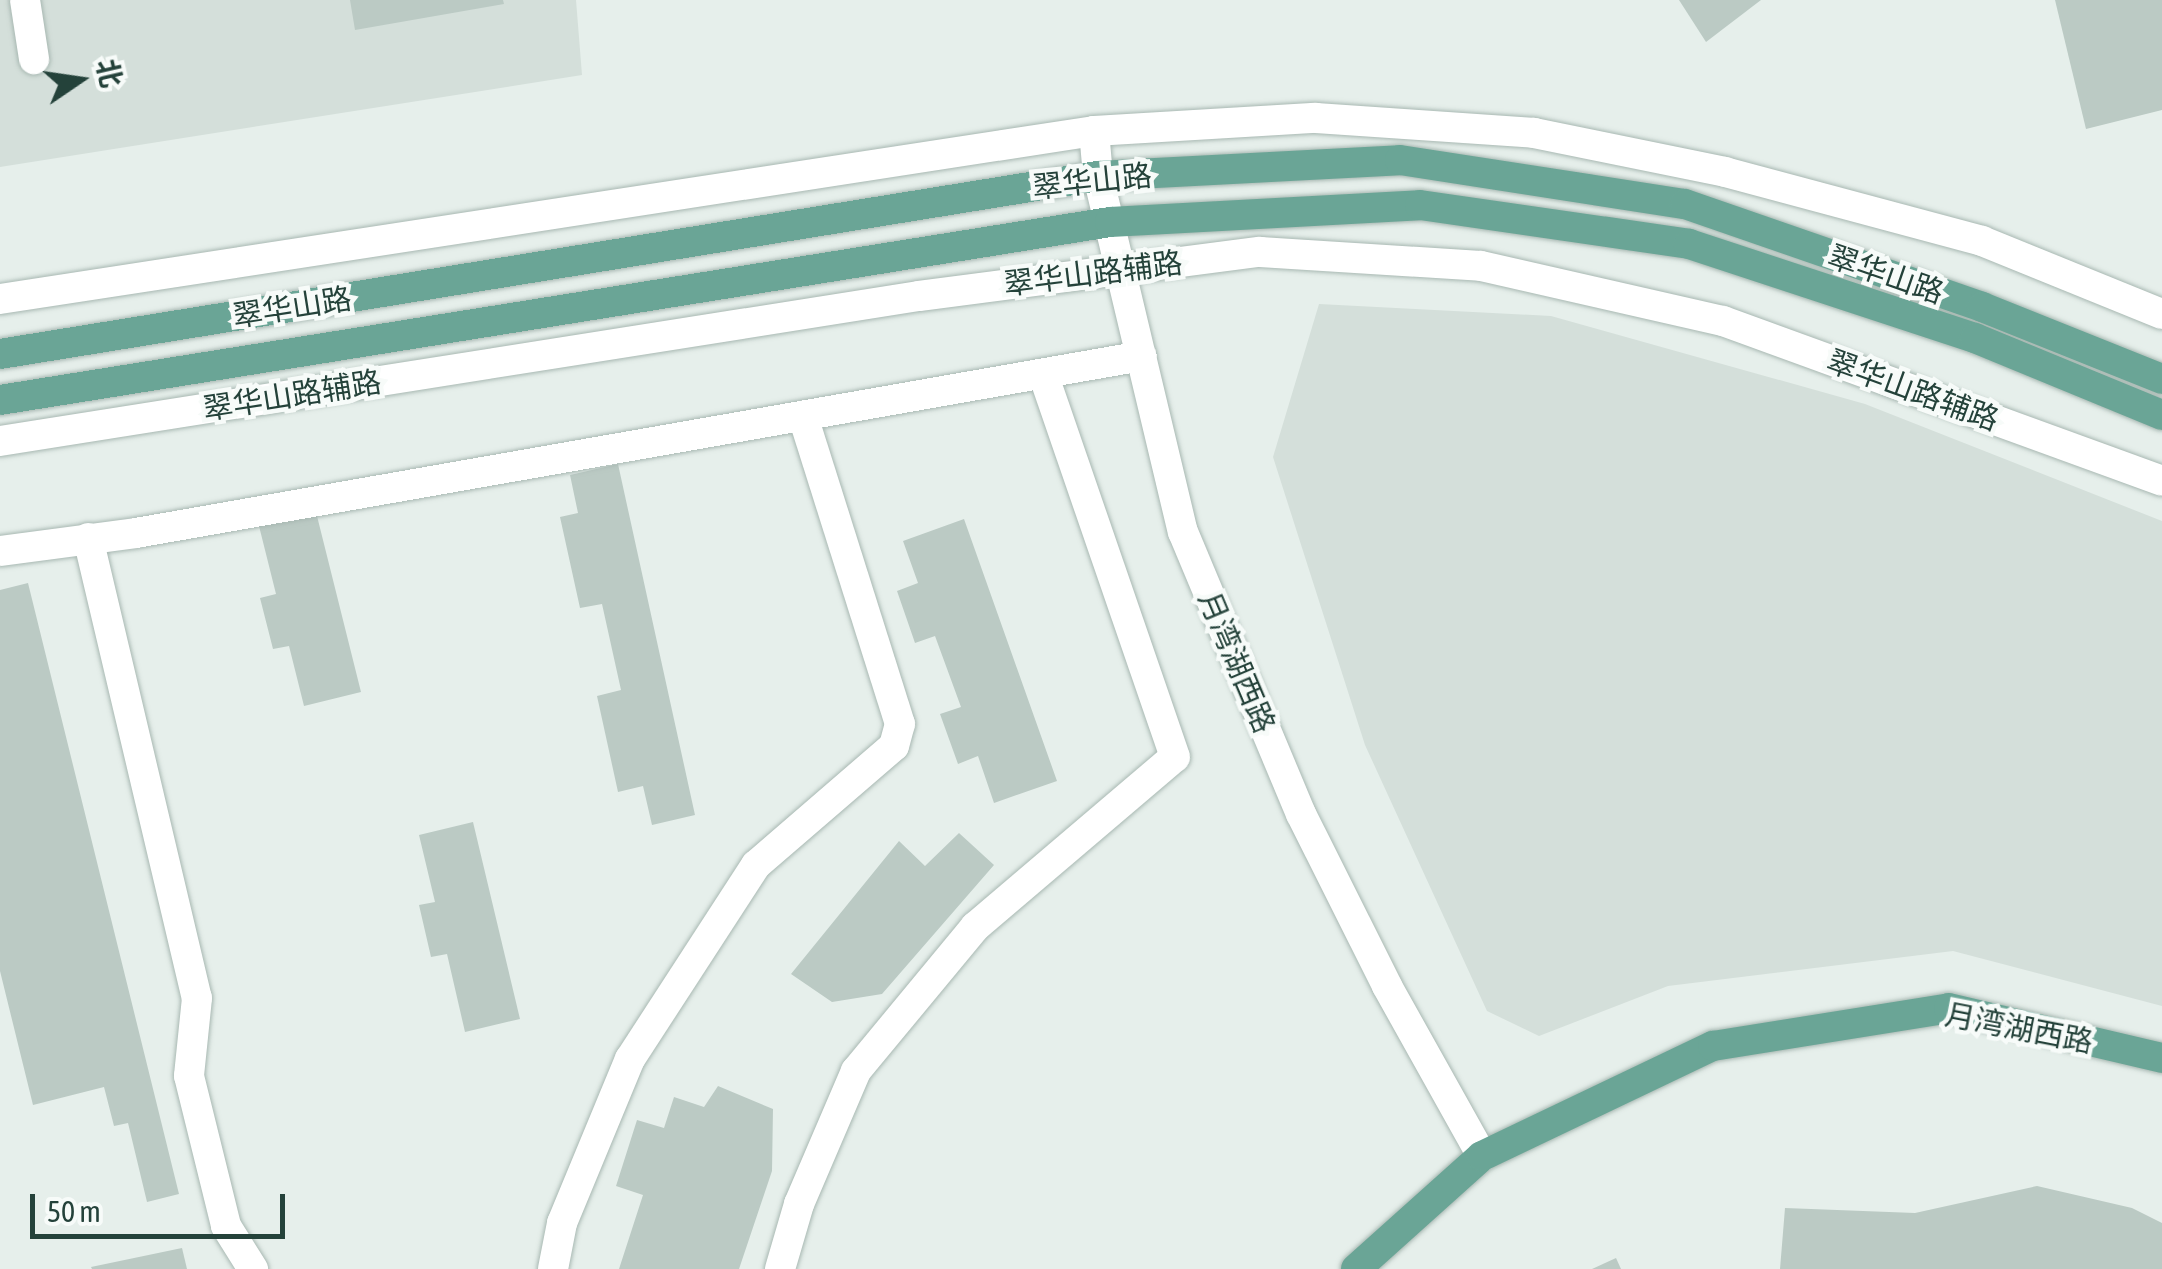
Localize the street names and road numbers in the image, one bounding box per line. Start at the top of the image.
street label: 翠华山路 [1030,157,1154,205]
street label: 翠华山路 [1823,237,1949,311]
street label: 翠华山路辅路 [1001,244,1185,302]
street label: 翠华山路 [230,280,354,334]
street label: 翠华山路辅路 [1822,342,2004,438]
street label: 翠华山路辅路 [200,363,384,427]
street label: 月湾湖西路 [1191,586,1283,738]
street label: 月湾湖西路 [1942,996,2096,1060]

